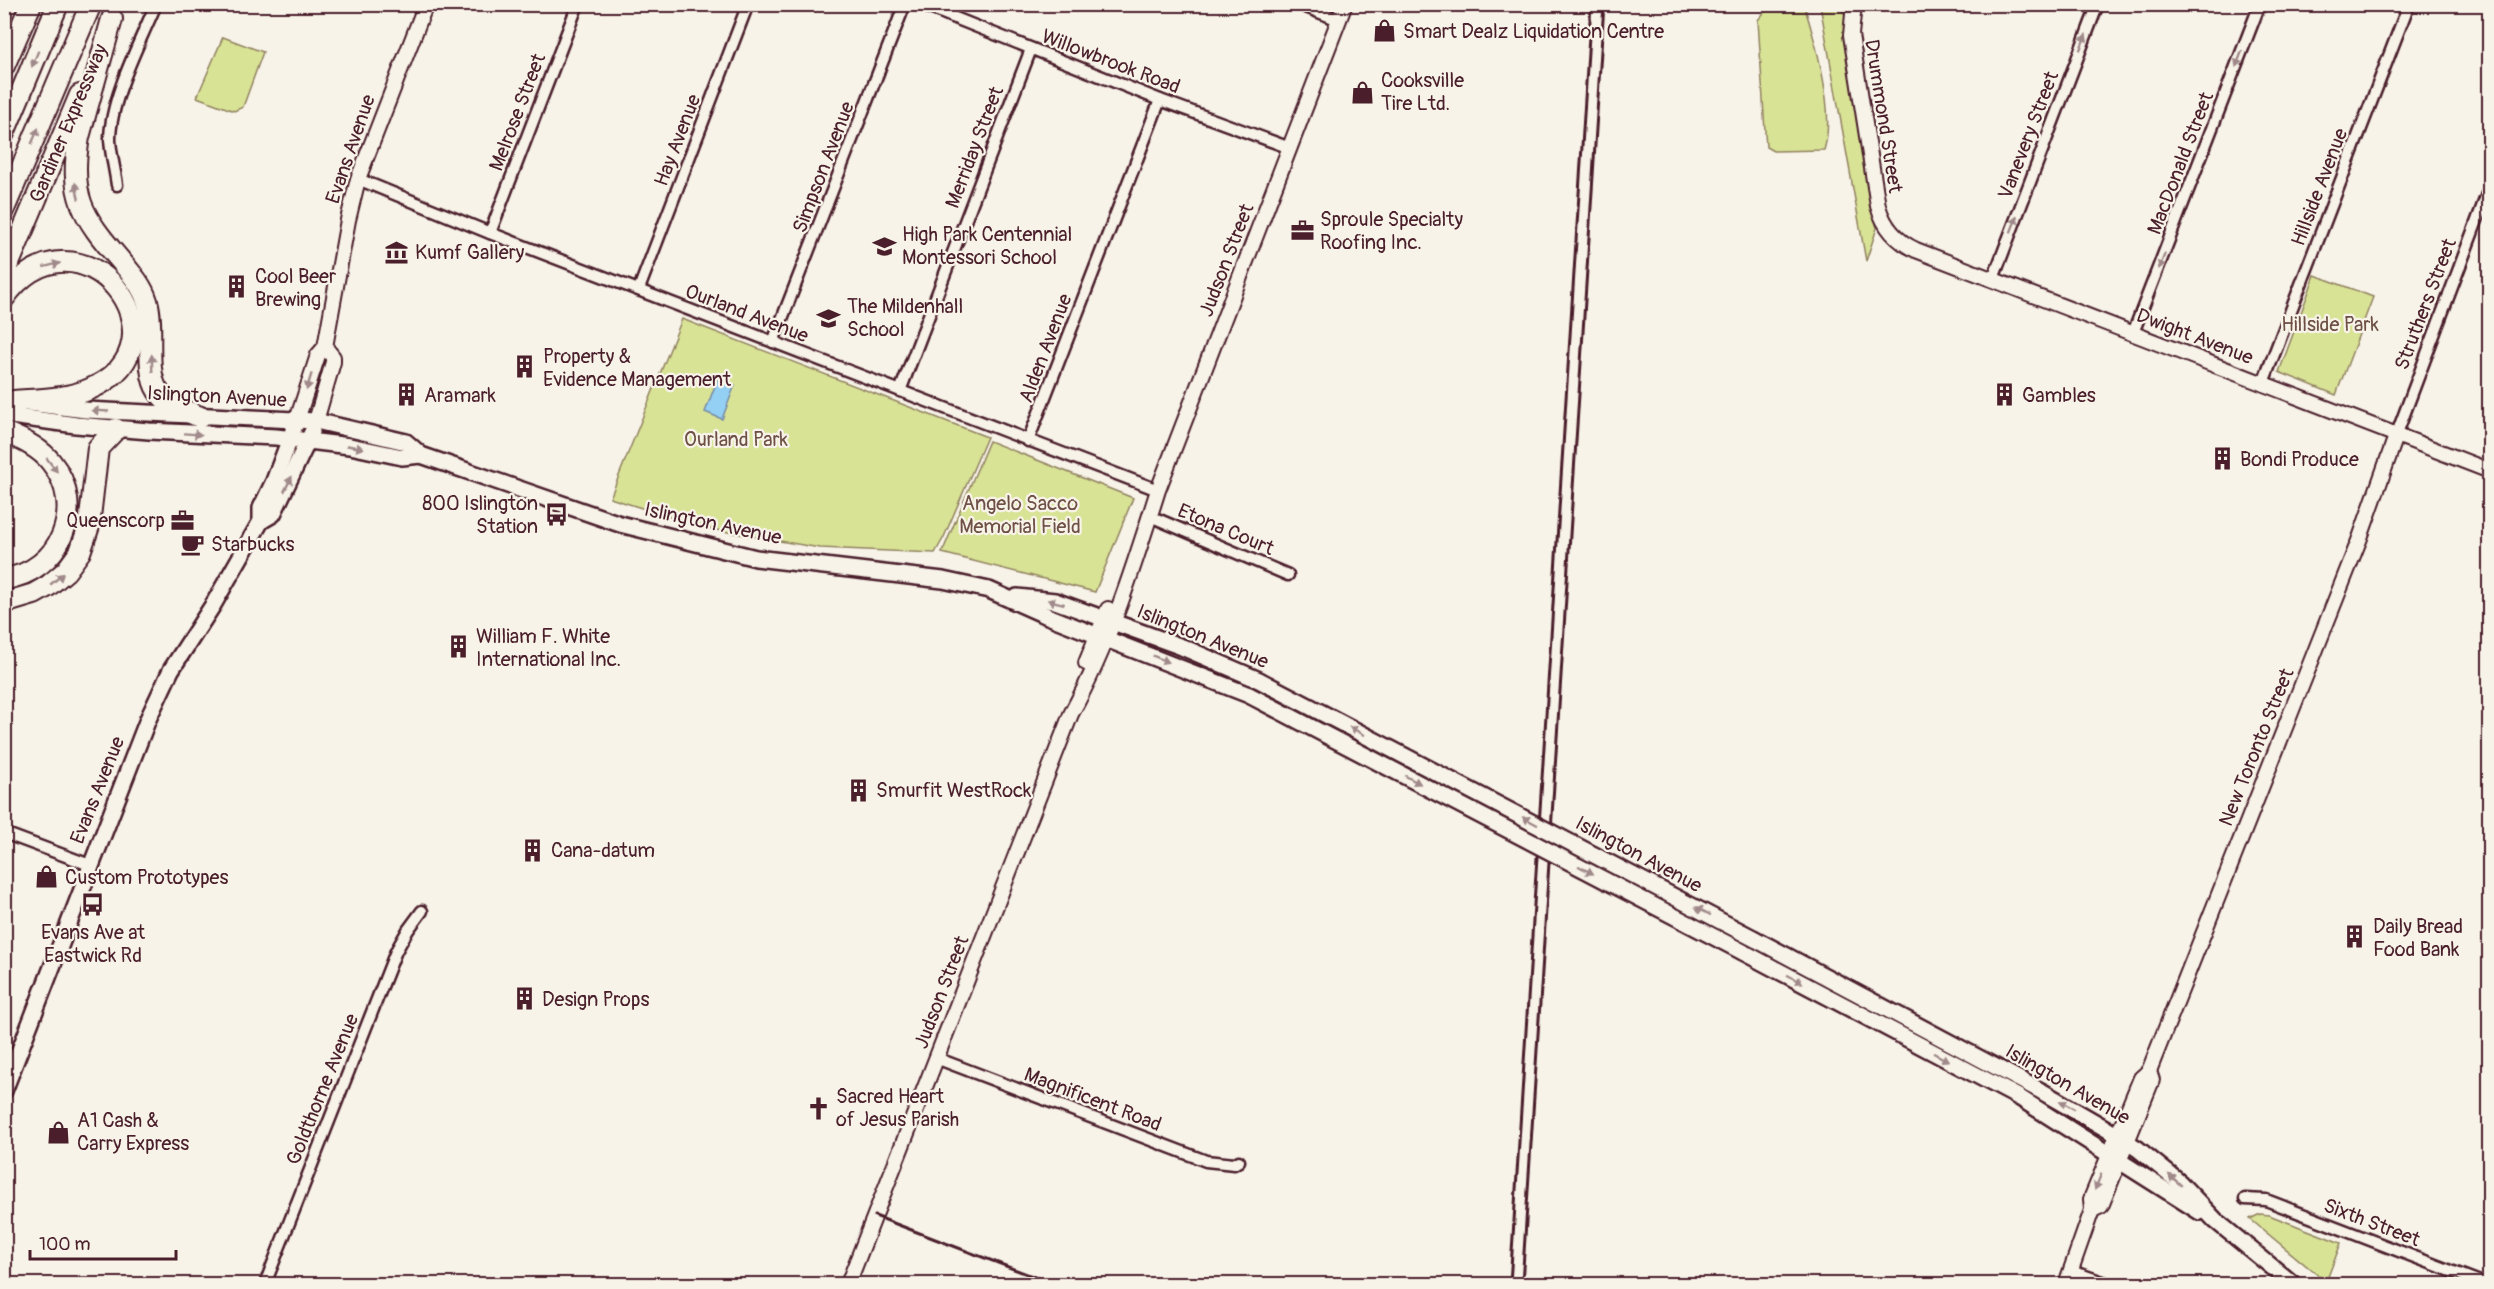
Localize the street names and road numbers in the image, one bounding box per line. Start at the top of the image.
street label: Willowbrook Road [1038,24,1184,99]
street label: Drummond Street [1859,38,1908,195]
street label: Gardiner Expressway [24,40,113,206]
street label: Melrose Street [484,49,552,174]
street label: Vanevery Street [1993,67,2065,203]
street label: Merriday Street [940,82,1009,212]
street label: MacDonald Street [2142,87,2219,238]
street label: Evans Avenue [320,91,381,207]
street label: Hay Avenue [649,91,706,190]
street label: Simpson Avenue [787,98,860,236]
street label: Hillside Avenue [2286,125,2353,250]
street label: Judson Street [1194,199,1260,320]
street label: Struthers Street [2389,234,2462,373]
street label: Ourland Avenue [682,278,812,349]
street label: Alden Avenue [1013,290,1078,406]
street label: Dwight Avenue [2133,303,2257,370]
street label: Islington Avenue [147,380,288,413]
street label: Islington Avenue [642,497,784,550]
street label: Etona Court [1174,498,1279,561]
street label: Islington Avenue [1133,599,1272,674]
street label: New Toronto Street [2213,664,2300,830]
street label: Evans Avenue [65,733,130,848]
street label: Islington Avenue [1571,811,1706,898]
street label: Judson Street [909,931,975,1052]
street label: Goldthorne Avenue [281,1010,364,1168]
street label: Islington Avenue [2001,1039,2135,1130]
street label: Magnificent Road [1021,1062,1165,1137]
street label: Sixth Street [2320,1193,2424,1253]

